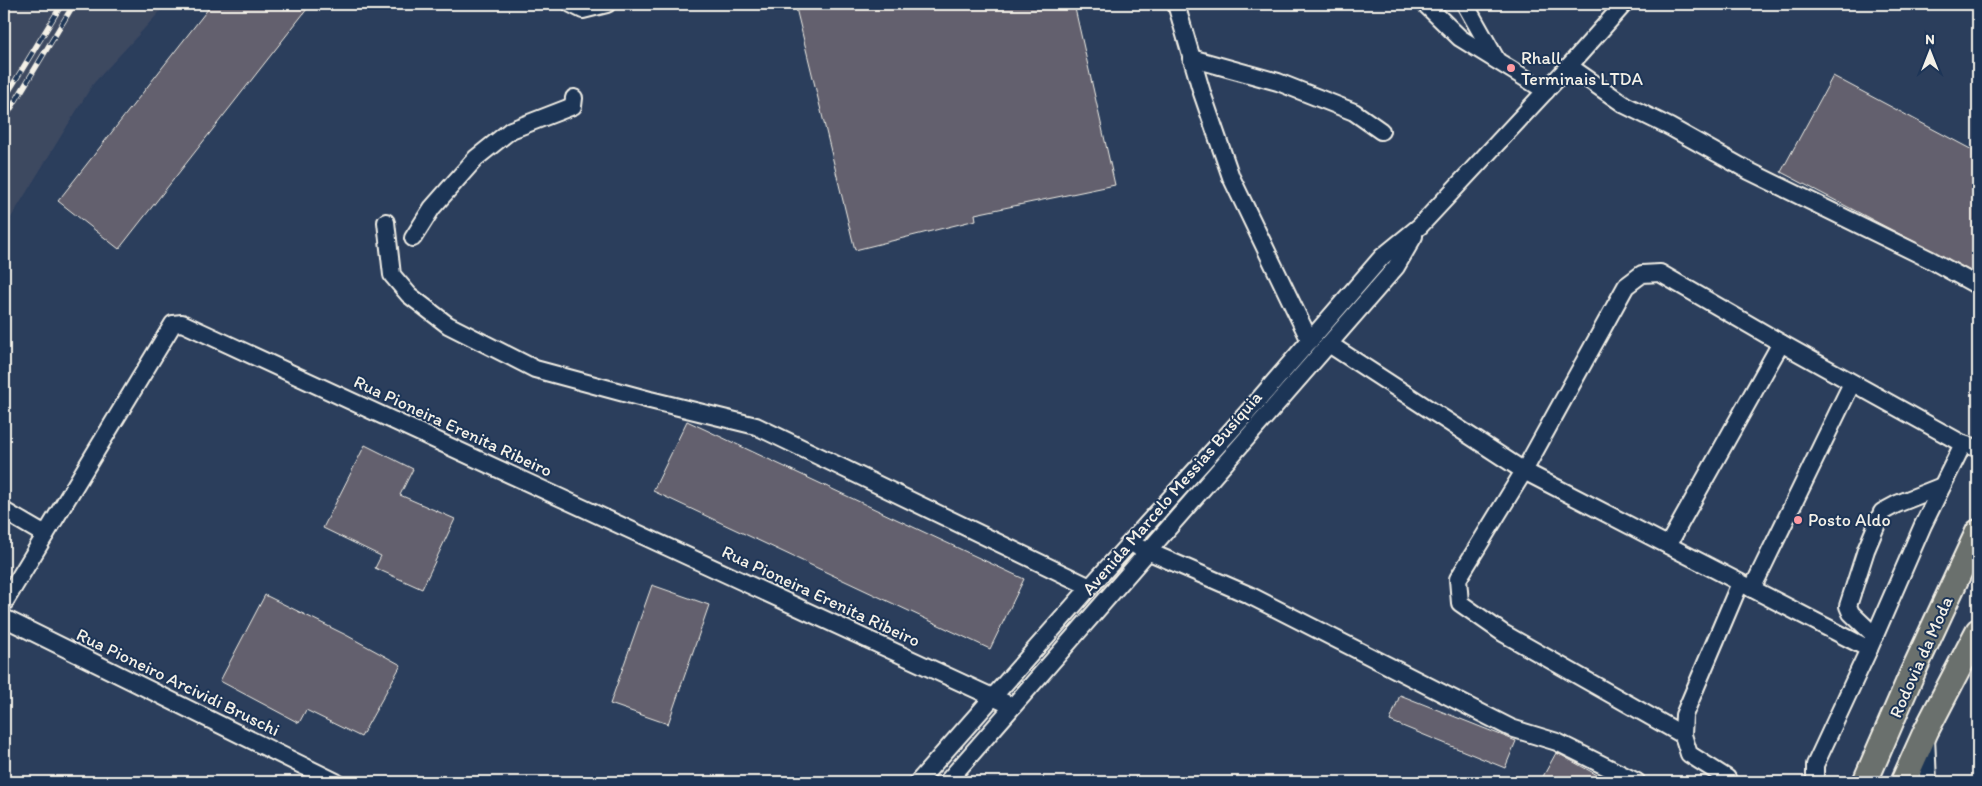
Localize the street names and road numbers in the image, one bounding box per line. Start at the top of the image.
street label: Rua Pioneira Erenita Ribeiro [350,370,556,482]
street label: Avenida Marcelo Messias Busíquia [1077,386,1267,600]
street label: Rua Pioneira Erenita Ribeiro [718,540,924,652]
street label: Rodovia da Moda [1884,592,1958,721]
street label: Rua Pioneiro Arcividi Bruschi [73,623,283,741]

